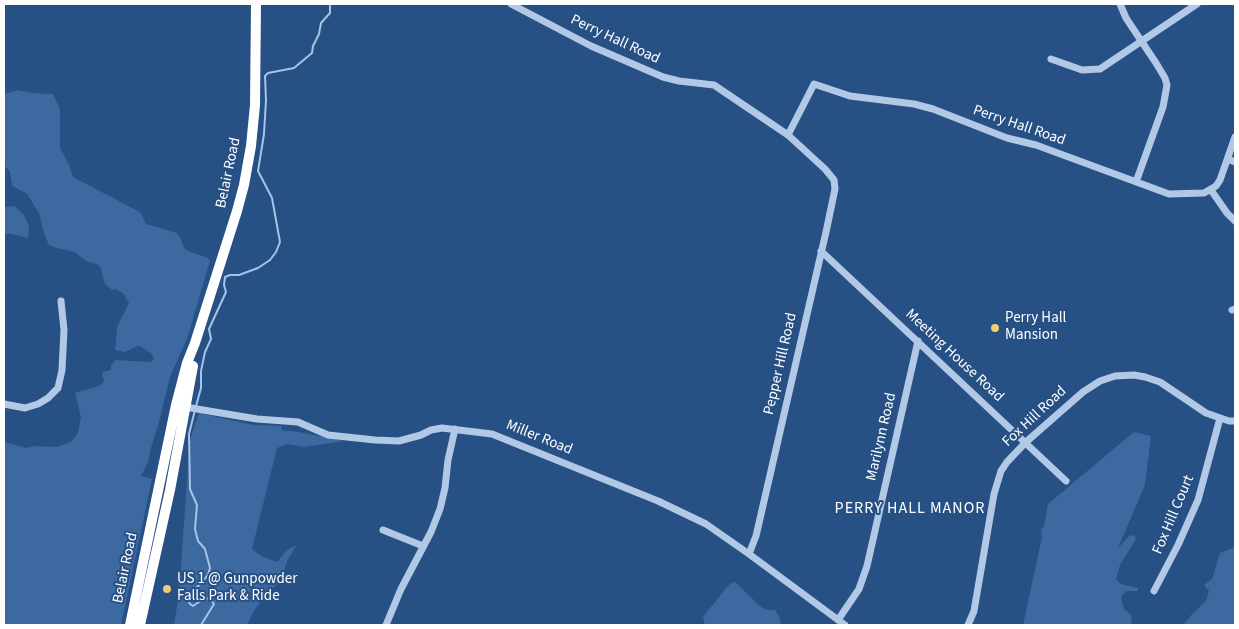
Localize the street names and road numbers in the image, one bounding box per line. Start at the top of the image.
street label: Perry Hall Road [567,11,663,69]
street label: Perry Hall Road [970,102,1068,150]
street label: Belair Road [213,136,245,210]
street label: Meeting House Road [901,306,1007,406]
street label: Pepper Hill Road [761,311,801,417]
street label: Fox Hill Road [999,383,1071,451]
street label: Marilynn Road [863,391,901,483]
street label: Miller Road [503,417,575,459]
street label: Fox Hill Court [1149,473,1199,557]
street label: Belair Road [110,531,142,605]

